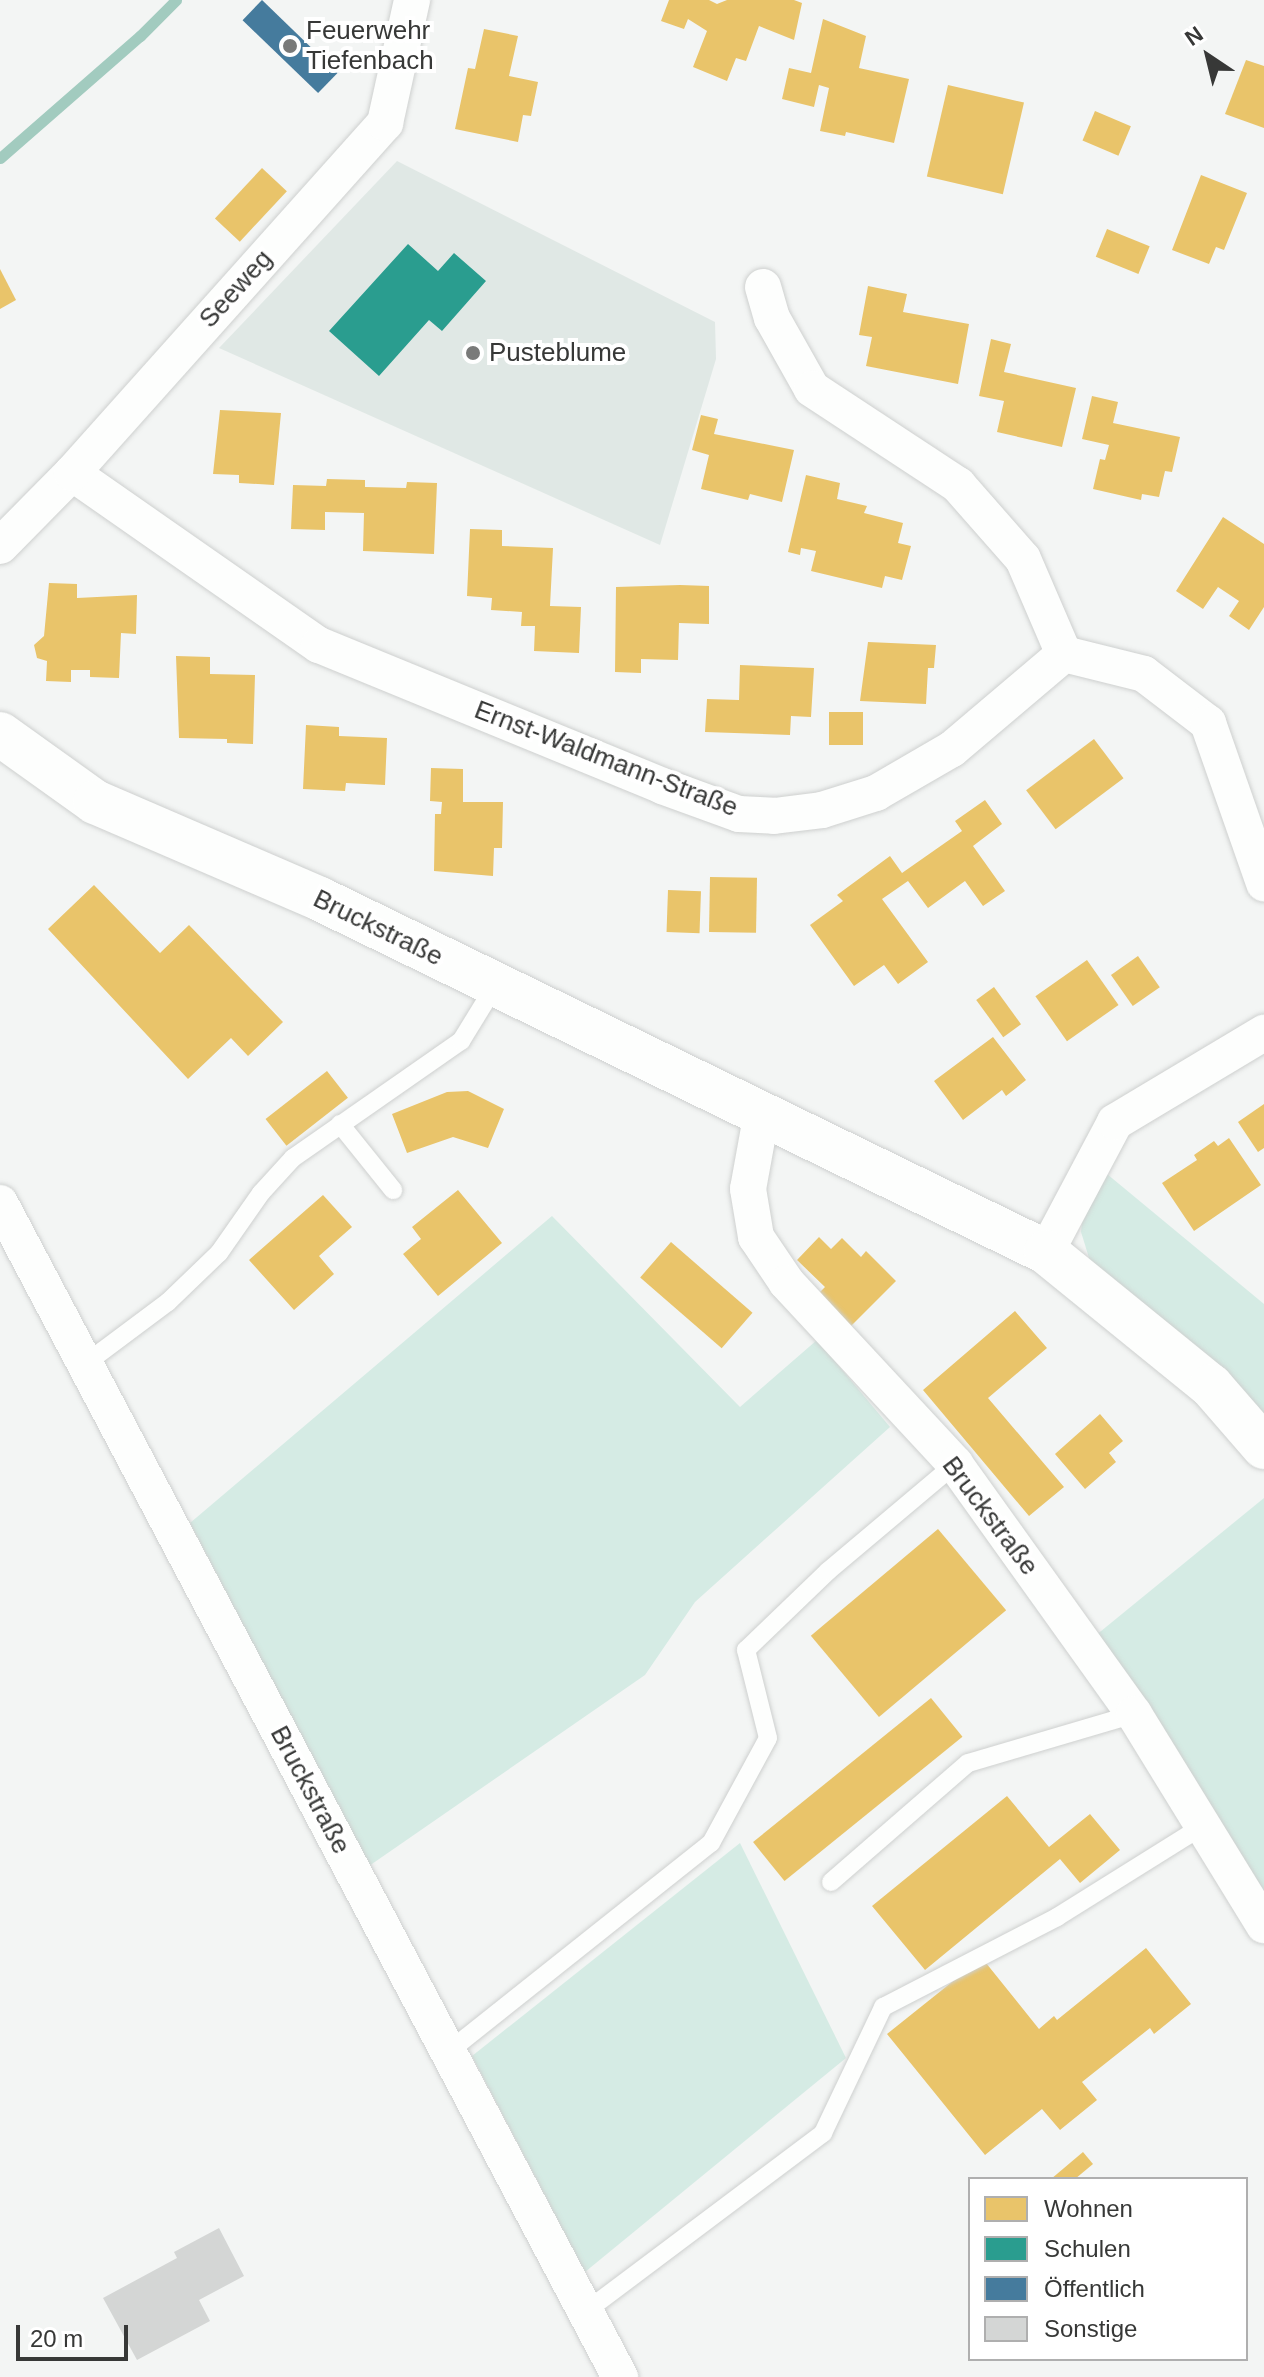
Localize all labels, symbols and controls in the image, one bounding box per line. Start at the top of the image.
place label: Feuerwehr Tiefenbach [306,15,434,76]
north arrow [1168,16,1248,96]
text: N [1180,21,1208,51]
marker: Feuerwehr Tiefenbach [281,37,299,55]
street label: Seeweg [193,244,279,334]
place label: Pusteblume [489,337,626,369]
marker: Pusteblume [464,344,482,362]
street label: Ernst-Waldmann-Straße [470,694,742,824]
street label: Bruckstraße [308,883,448,973]
street label: Bruckstraße [935,1451,1045,1581]
street label: Bruckstraße [263,1721,357,1859]
legend [968,2177,1248,2361]
text: Wohnen [1044,2195,1133,2222]
text: Schulen [1044,2235,1131,2262]
text: Öffentlich [1044,2275,1145,2302]
scale bar [20,2309,132,2359]
text: Sonstige [1044,2315,1137,2342]
text: 20 m [30,2325,83,2352]

